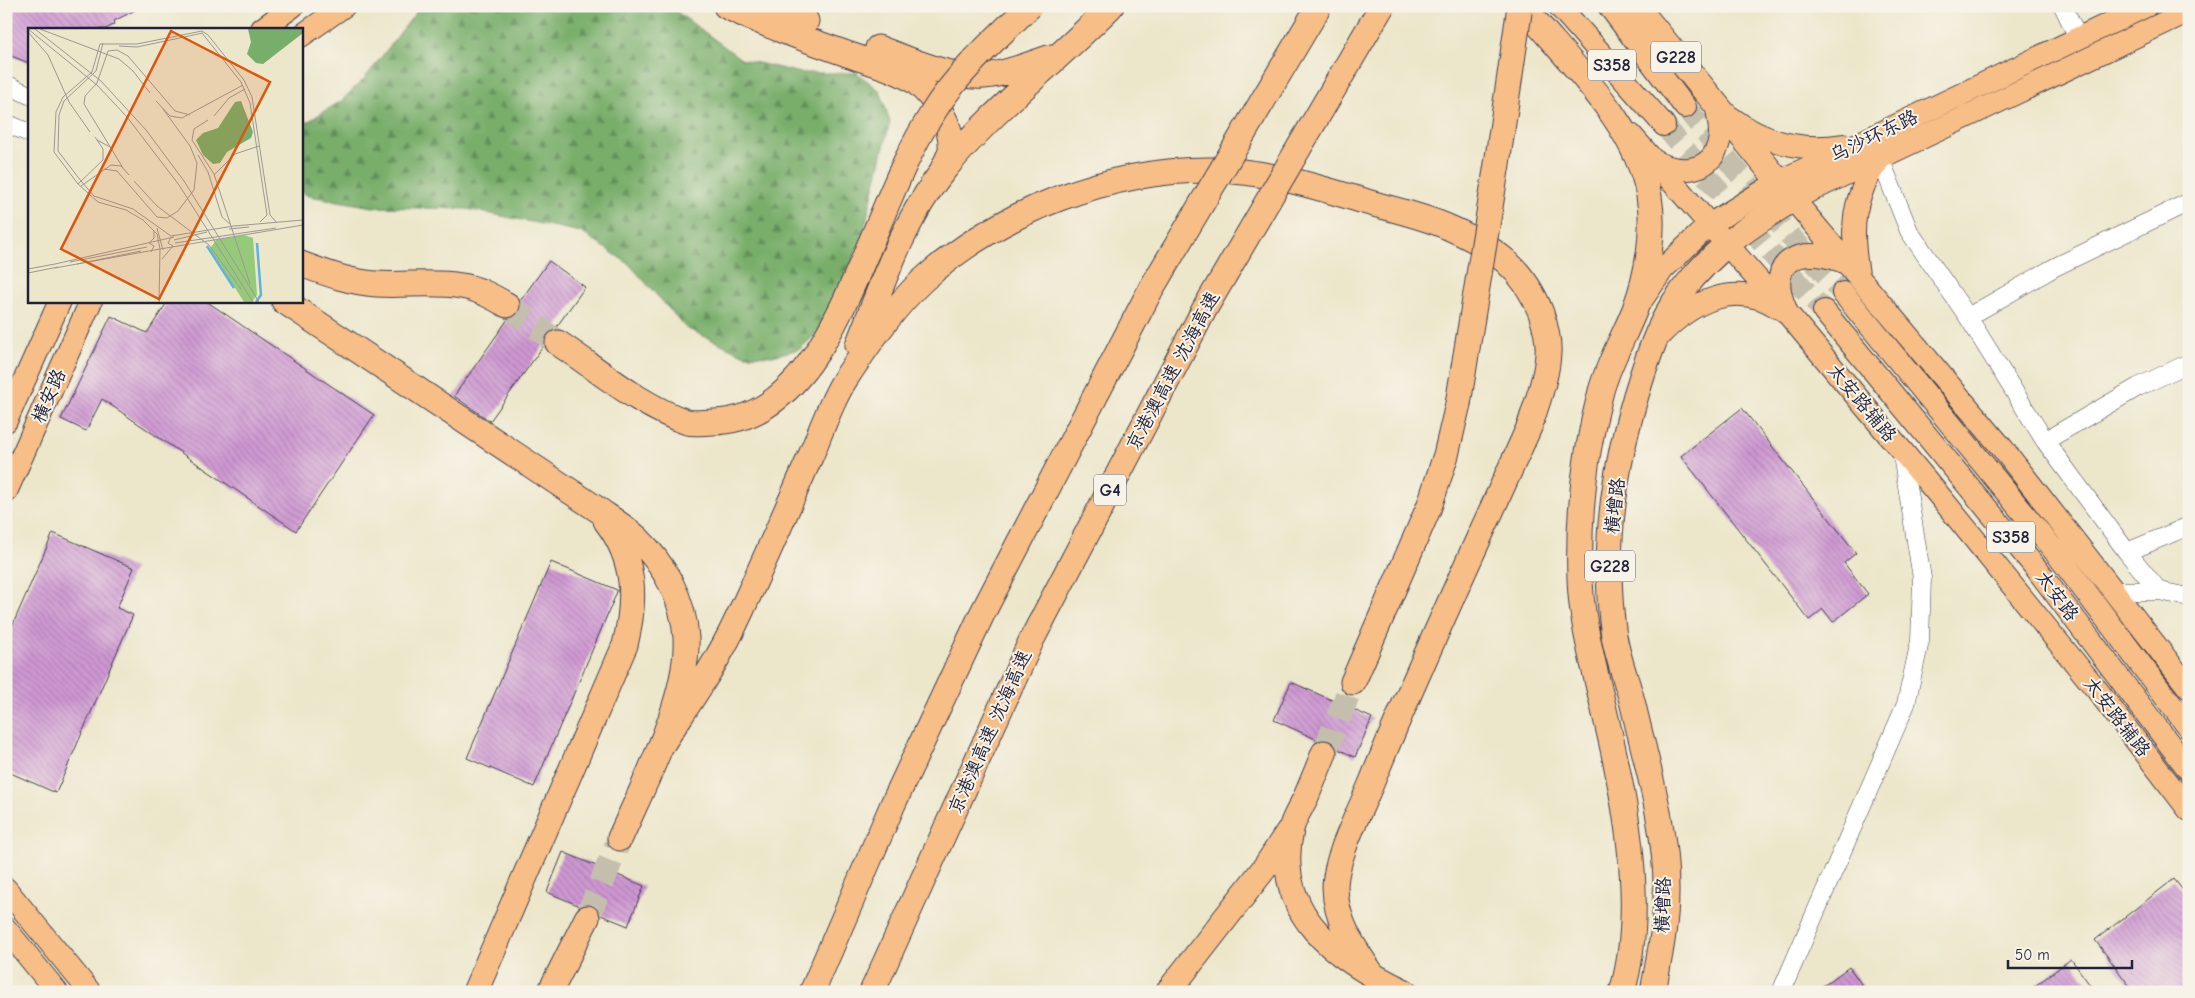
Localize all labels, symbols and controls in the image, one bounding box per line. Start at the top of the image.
inset map [28,28,302,302]
road number: G228 [1651,42,1701,72]
road number: S358 [1588,50,1636,80]
street label: 乌沙环东路 [1826,105,1922,167]
street label: 京港澳高速 沈海高速 [1122,288,1224,454]
street label: 太安路辅路 [1823,360,1901,446]
street label: 横安路 [27,365,71,427]
road number: G4 [1094,474,1126,506]
street label: 横增路 [1601,476,1629,536]
road number: S358 [1987,522,2035,552]
road number: G228 [1585,550,1635,582]
street label: 太安路 [2031,567,2083,625]
street label: 京港澳高速 沈海高速 [944,647,1036,817]
street label: 太安路辅路 [2079,673,2155,761]
street label: 横增路 [1651,876,1675,934]
scale bar [2008,938,2131,970]
text: 50 m [2015,946,2050,964]

